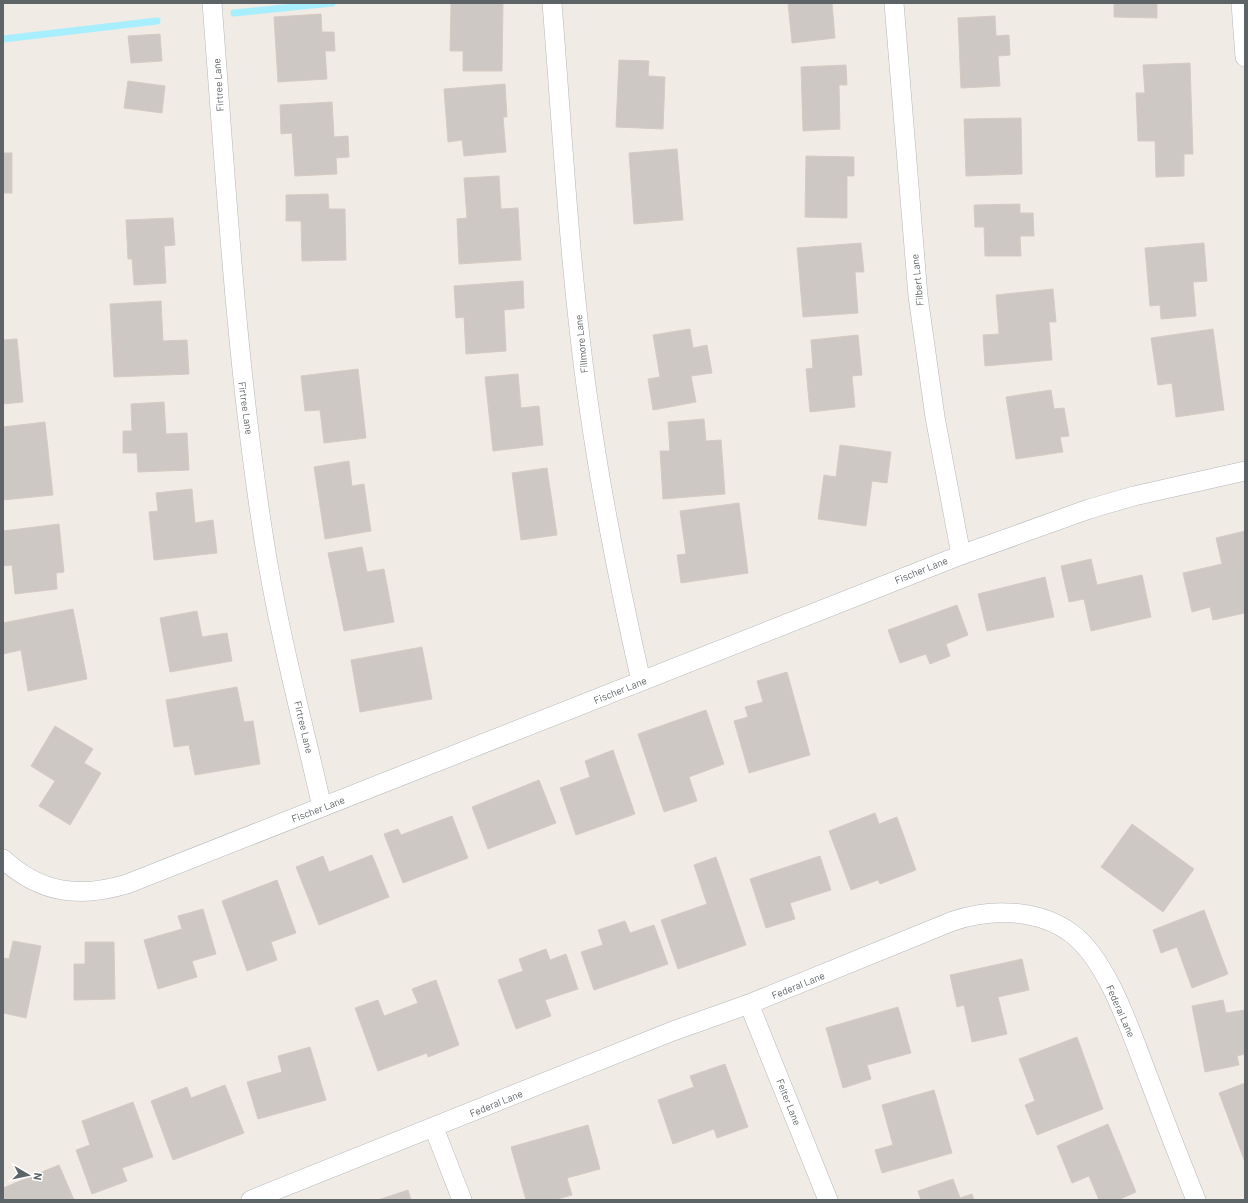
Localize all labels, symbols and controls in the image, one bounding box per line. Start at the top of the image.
street label: Firtree Lane [210,58,226,112]
street label: Filbert Lane [908,253,926,307]
street label: Fillmore Lane [572,314,590,374]
street label: Firtree Lane [236,381,256,435]
street label: Fischer Lane [893,554,949,586]
street label: Fischer Lane [592,674,648,706]
street label: Firtree Lane [292,700,316,754]
street label: Fischer Lane [290,793,346,825]
street label: Federal Lane [770,969,826,1001]
street label: Federal Lane [1104,983,1138,1039]
street label: Felter Lane [774,1077,804,1127]
street label: Federal Lane [468,1087,524,1119]
north arrow [8,1155,48,1195]
text: N [31,1172,45,1181]

